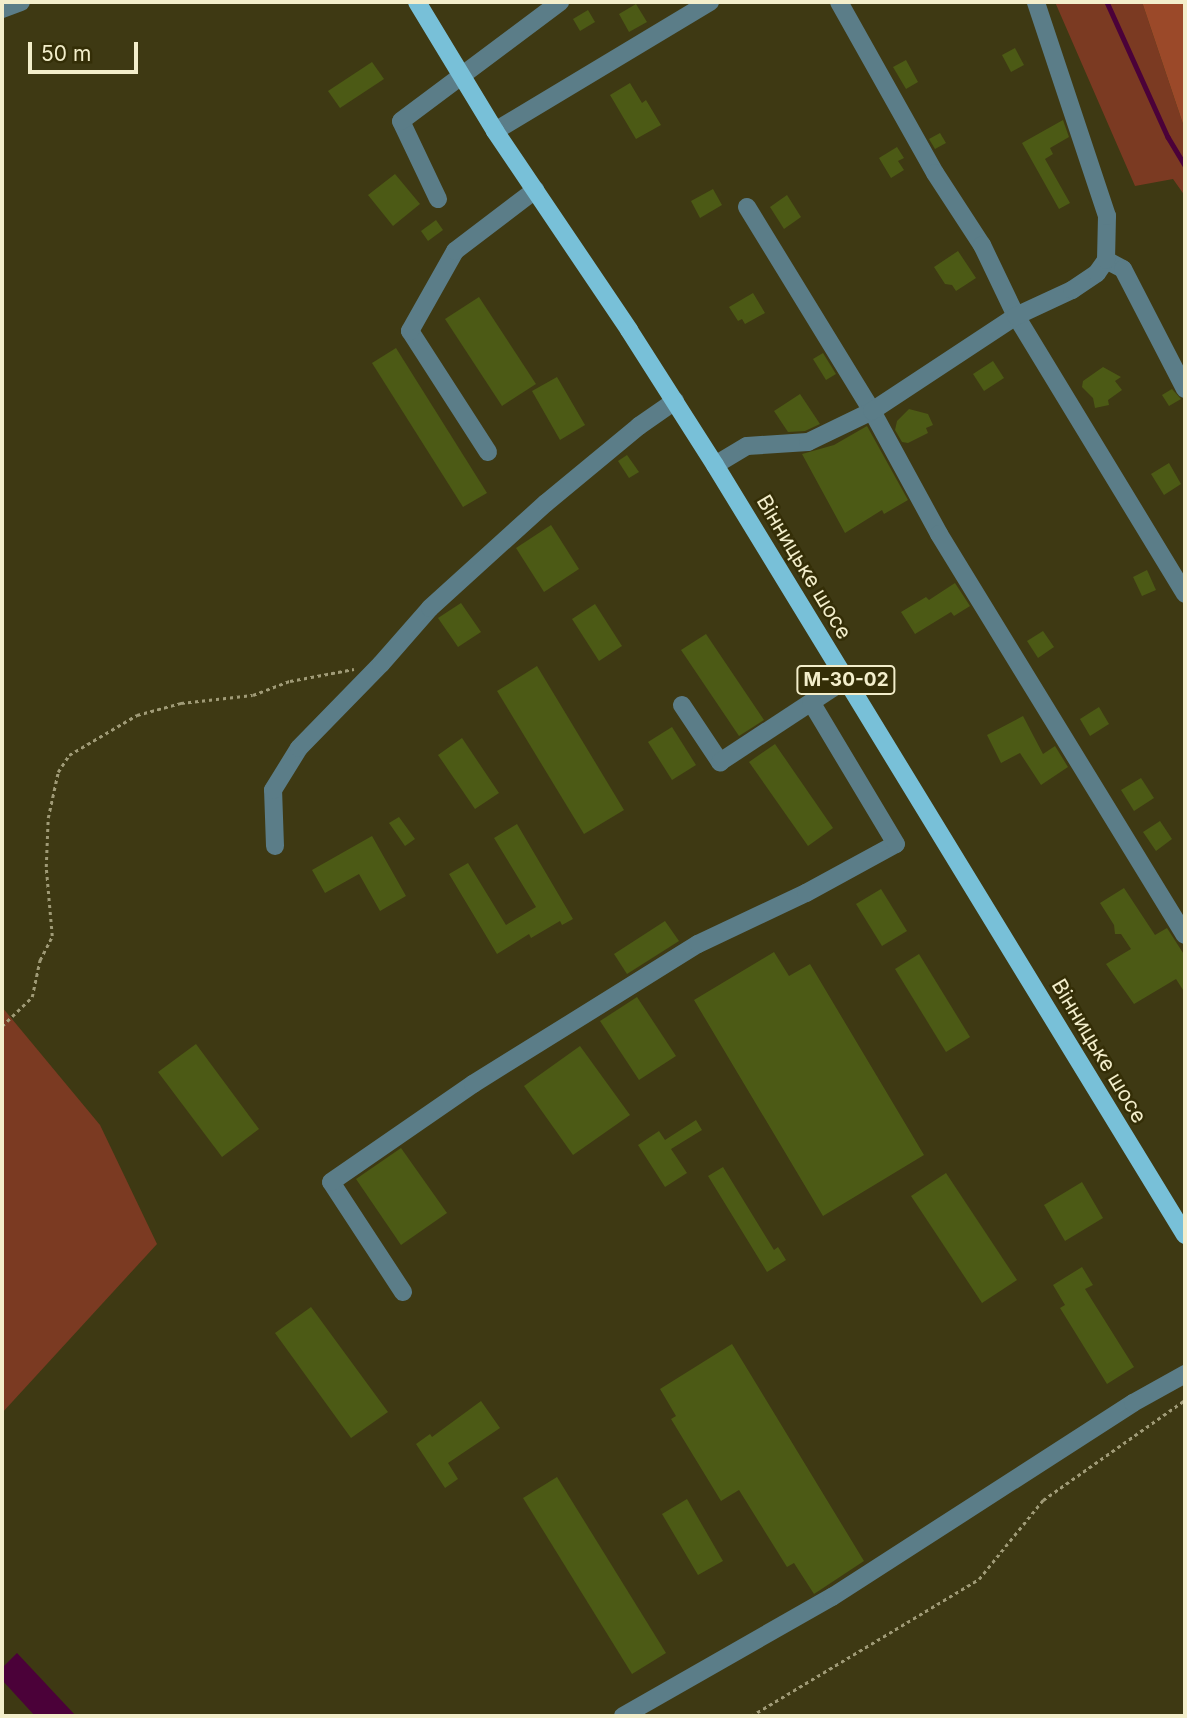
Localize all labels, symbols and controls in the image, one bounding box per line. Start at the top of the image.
scale bar [32,28,142,72]
text: 50 m [41,41,91,66]
street label: Вінницьке шосе [751,490,857,644]
road number: М-30-02 [795,664,897,695]
street label: Вінницьке шосе [1046,974,1152,1128]

